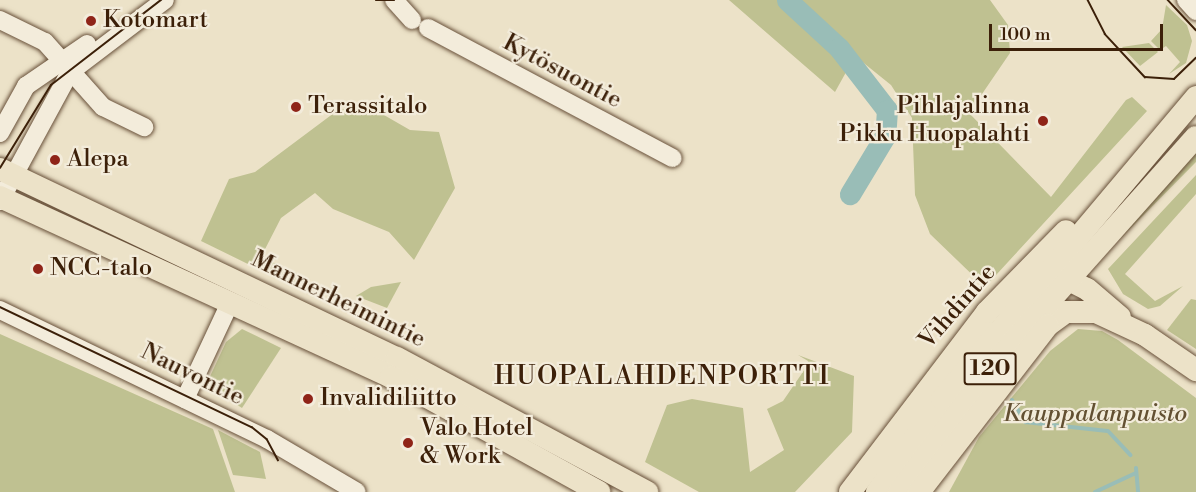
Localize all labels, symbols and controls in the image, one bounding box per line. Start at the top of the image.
place label: Kotomart [103,7,208,35]
scale bar [992,12,1166,50]
marker: Kotomart [84,14,98,28]
text: 100 m [1000,23,1051,46]
street label: Kytösuontie [498,29,626,115]
place label: Terassitalo [308,93,428,121]
place label: Pihlajalinna Pikku Huopalahti [839,93,1030,149]
marker: Terassitalo [289,100,303,114]
marker: Pihlajalinna Pikku Huopalahti [1034,112,1052,130]
place label: Alepa [67,146,129,174]
marker: Alepa [48,153,62,167]
street label: Mannerheimintie [246,245,430,355]
place label: NCC-talo [50,255,152,283]
street label: Vihdintie [914,259,1002,355]
marker: NCC-talo [31,262,45,276]
street label: Nauvontie [136,338,248,412]
road number: 120 [963,350,1017,388]
district label: HUOPALAHDENPORTTI [494,361,830,393]
place label: Invalidiliitto [320,385,457,413]
marker: Invalidiliitto [301,392,315,406]
park label: Kauppalanpuisto [1003,401,1187,429]
place label: Valo Hotel & Work [420,415,533,471]
marker: Valo Hotel & Work [401,436,415,450]

